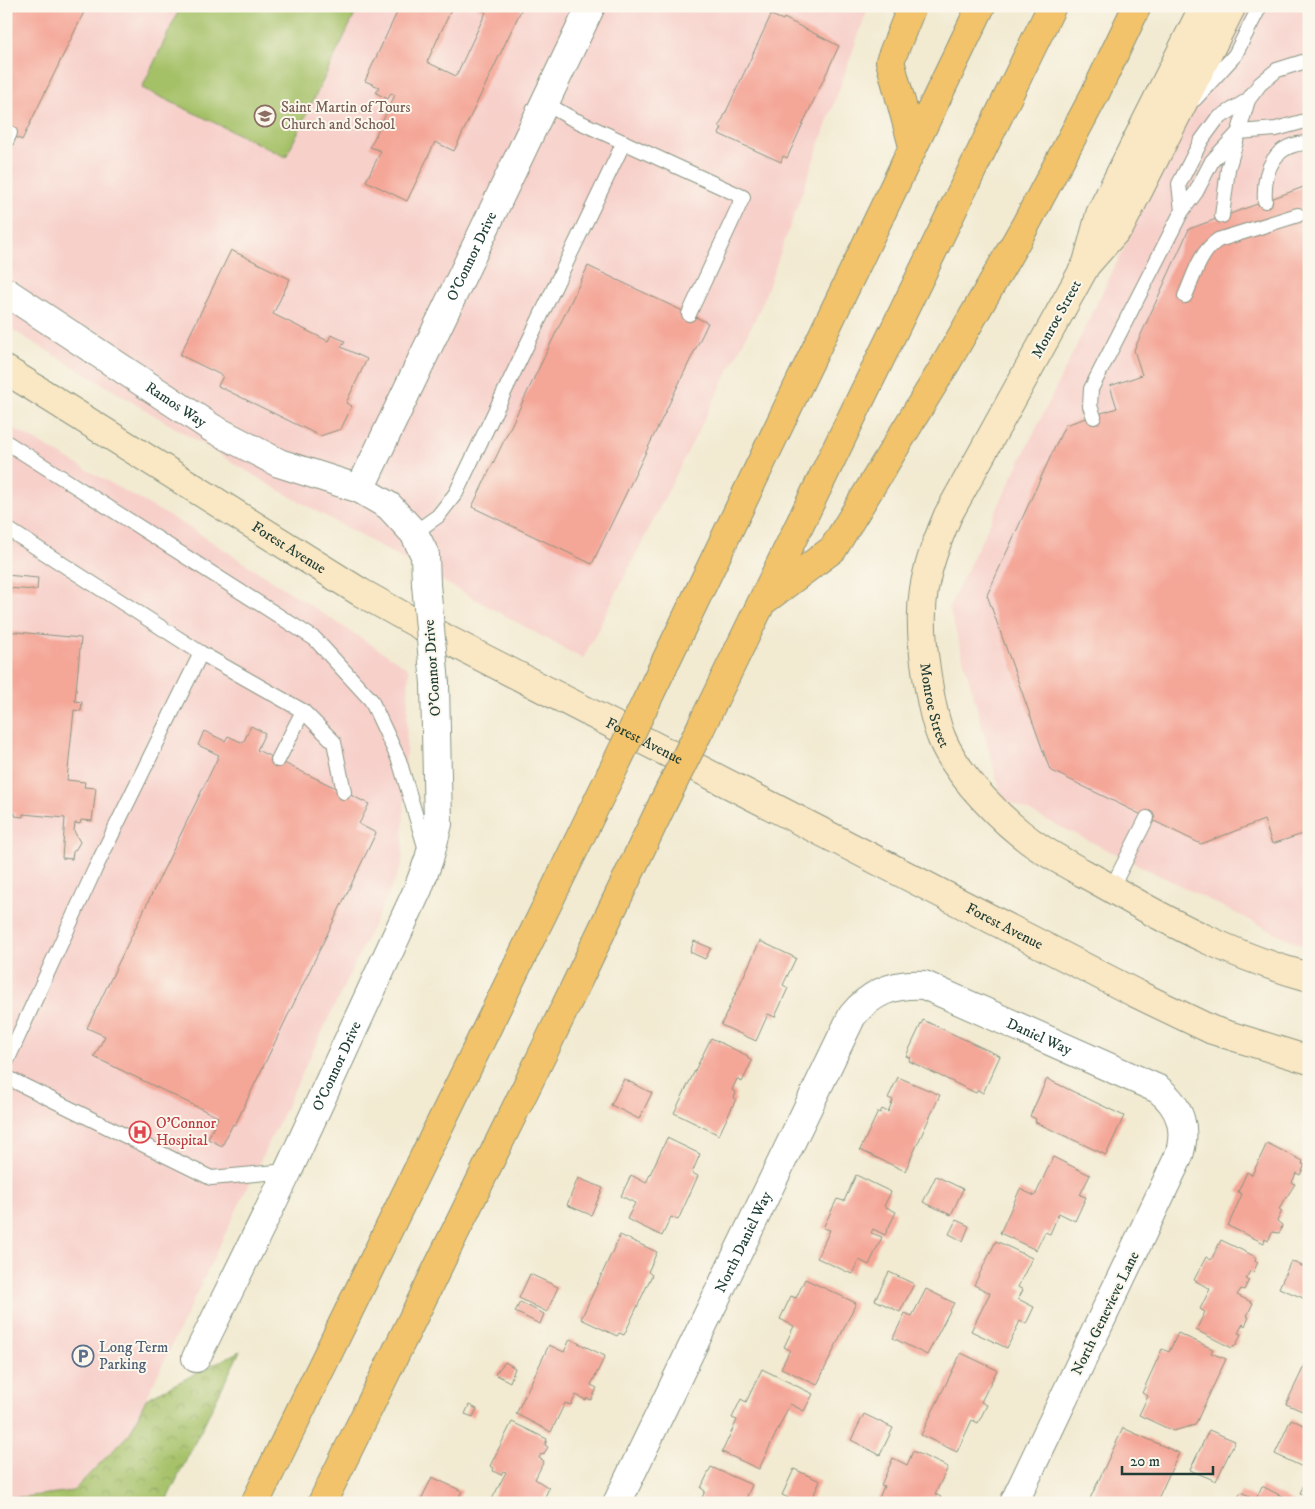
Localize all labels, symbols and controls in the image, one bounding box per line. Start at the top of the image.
place label: Saint Martin of Tours Church and School [281,98,410,134]
school or university icon: Saint Martin of Tours Church and School [253,104,277,128]
street label: O’Connor Drive [442,209,501,304]
street label: Monroe Street [1027,277,1086,362]
street label: Ramos Way [142,378,211,432]
street label: Forest Avenue [248,517,329,578]
street label: O’Connor Drive [420,619,445,717]
street label: Monroe Street [915,662,954,751]
street label: Forest Avenue [603,714,686,769]
street label: Forest Avenue [963,899,1046,954]
street label: Daniel Way [1004,1014,1076,1060]
street label: O’Connor Drive [308,1018,366,1114]
place label: O’Connor Hospital [156,1114,217,1150]
hospital icon: O’Connor Hospital [128,1120,152,1144]
street label: North Daniel Way [711,1187,776,1296]
street label: North Genevieve Lane [1067,1248,1144,1378]
place label: Long Term Parking [99,1338,168,1374]
parking icon: Long Term Parking [71,1344,95,1368]
scale bar [1122,1444,1214,1476]
text: 20 m [1130,1452,1160,1471]

